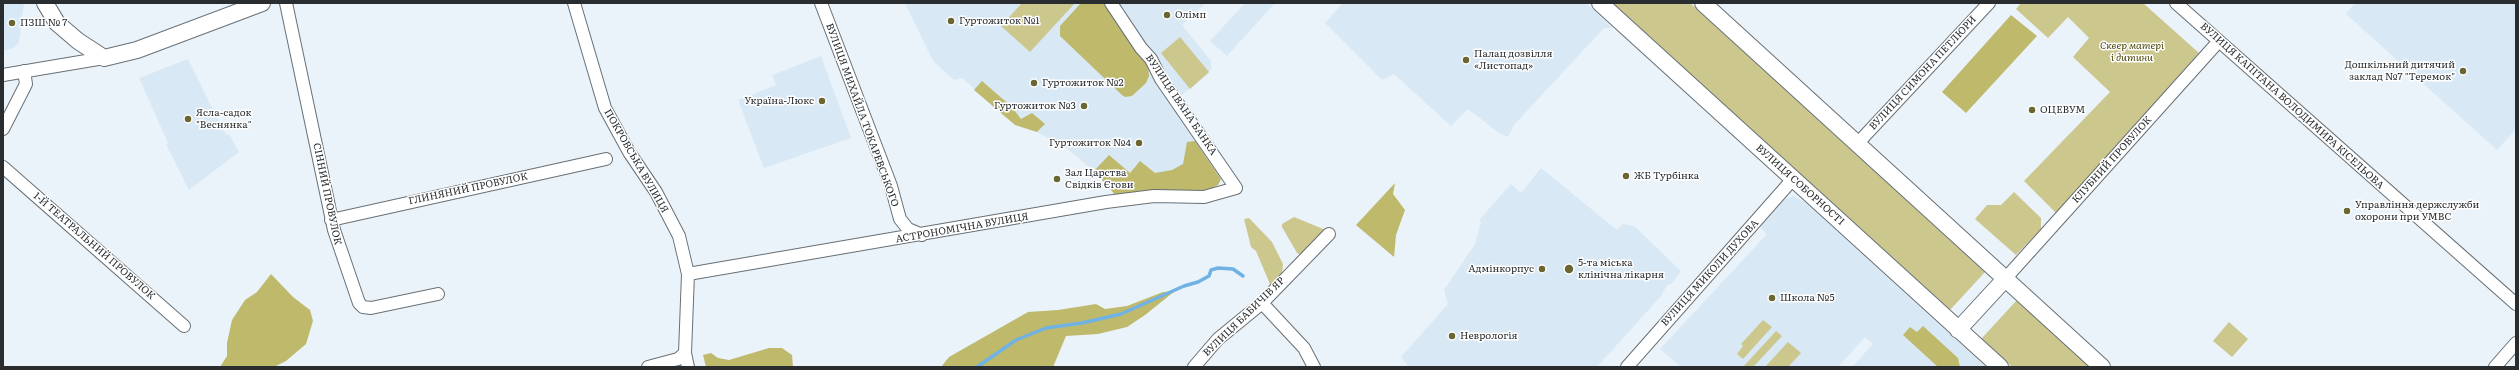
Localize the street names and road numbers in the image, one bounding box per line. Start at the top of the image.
street label: ВУЛИЦЯ СИМОНА ПЕТЛЮРИ [1867,13,1979,133]
street label: ВУЛИЦЯ КАПІТАНА ВОЛОДИМИРА КІСЕЛЬОВА [2198,20,2386,192]
street label: ВУЛИЦЯ МИХАЙЛА ТОКАРЕВСЬКОГО [823,22,901,208]
street label: ВУЛИЦЯ ІВАНА БАНКА [1143,52,1219,158]
street label: ПОКРОВСЬКА ВУЛИЦЯ [601,107,671,215]
street label: КЛУБНИЙ ПРОВУЛОК [2070,114,2154,206]
street label: СІННИЙ ПРОВУЛОК [310,142,344,246]
street label: ВУЛИЦЯ СОБОРНОСТІ [1753,142,1847,228]
street label: ГЛИНЯНИЙ ПРОВУЛОК [407,171,529,207]
street label: 1-Й ТЕАТРАЛЬНИЙ ПРОВУЛОК [31,190,157,302]
street label: АСТРОНОМІЧНА ВУЛИЦЯ [895,210,1029,246]
street label: ВУЛИЦЯ МИКОЛИ ДУХОВА [1659,217,1761,329]
street label: ВУЛИЦЯ БАБИЧІВ ЯР [1201,275,1287,359]

